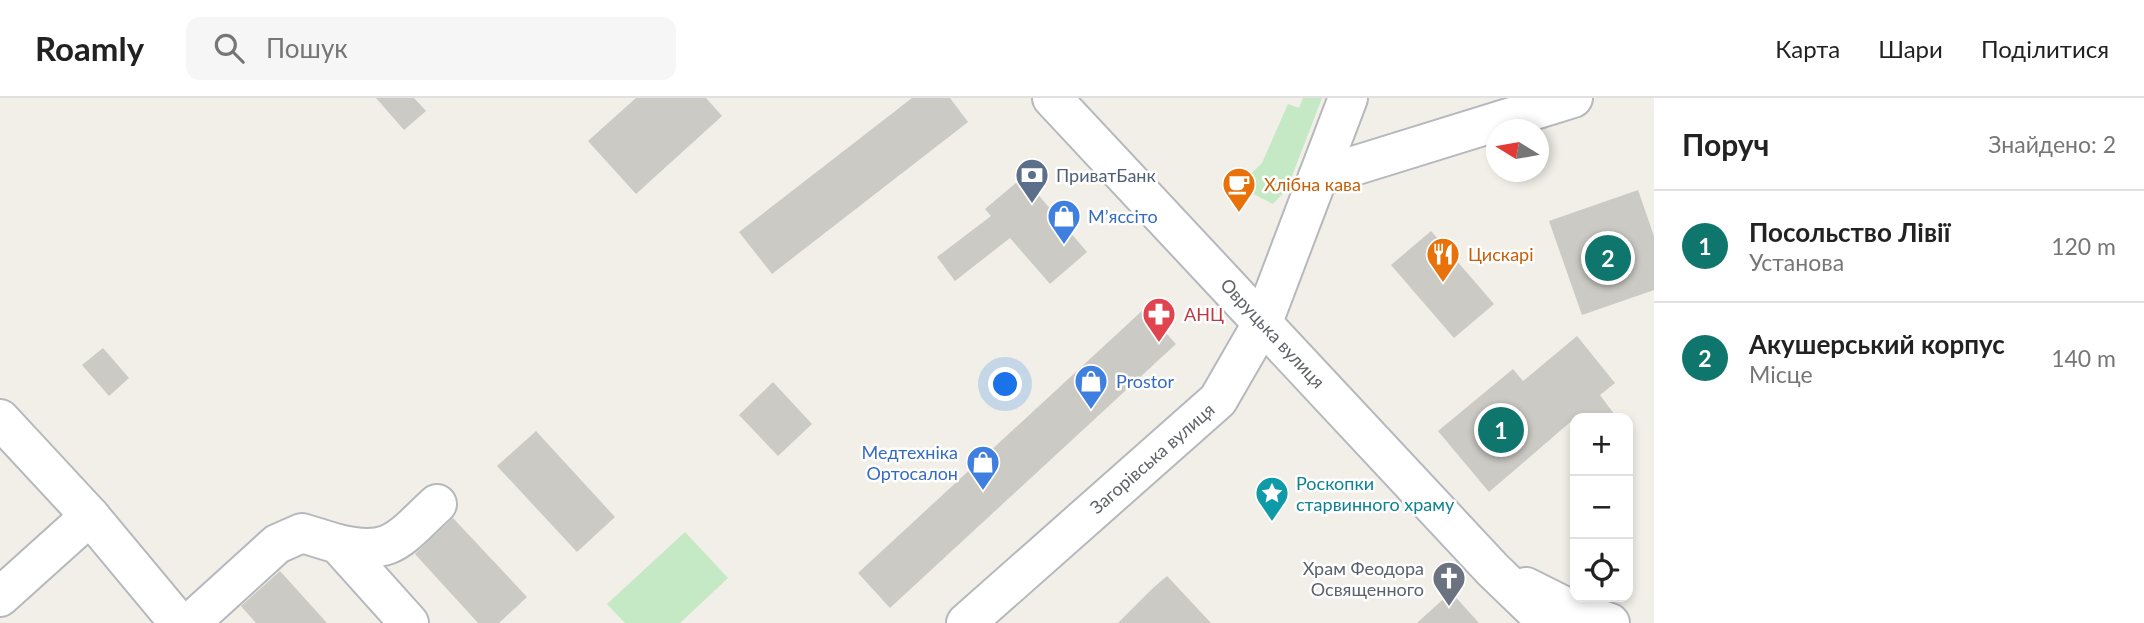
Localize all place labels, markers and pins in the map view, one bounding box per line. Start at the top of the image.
bank icon: ПриватБанк [1013,156,1051,205]
place label: ПриватБанк [1056,164,1156,186]
cafe icon: Хлібна кава [1220,165,1258,214]
place label: Хлібна кава [1264,173,1361,195]
shop icon: Мʼяссіто [1045,197,1083,246]
place label: Мʼяссіто [1088,205,1158,227]
pin: 2 [1585,232,1631,284]
restaurant icon: Цискарі [1424,235,1462,284]
place label: Цискарі [1468,243,1534,265]
pharmacy icon: АНЦ [1140,295,1178,344]
place label: АНЦ [1184,303,1224,325]
shop icon: Prostor [1072,362,1110,411]
place label: Prostor [1116,370,1174,392]
pin: 1 [1478,404,1524,456]
place label: Медтехніка Ортосалон [862,441,958,484]
shop icon: Медтехніка Ортосалон [964,443,1002,492]
place label: Роскопки старвинного храму [1296,472,1455,515]
place icon: Роскопки старвинного храму [1253,474,1291,523]
place label: Храм Феодора Освященного [1303,557,1424,600]
church icon: Храм Феодора Освященного [1430,559,1468,608]

